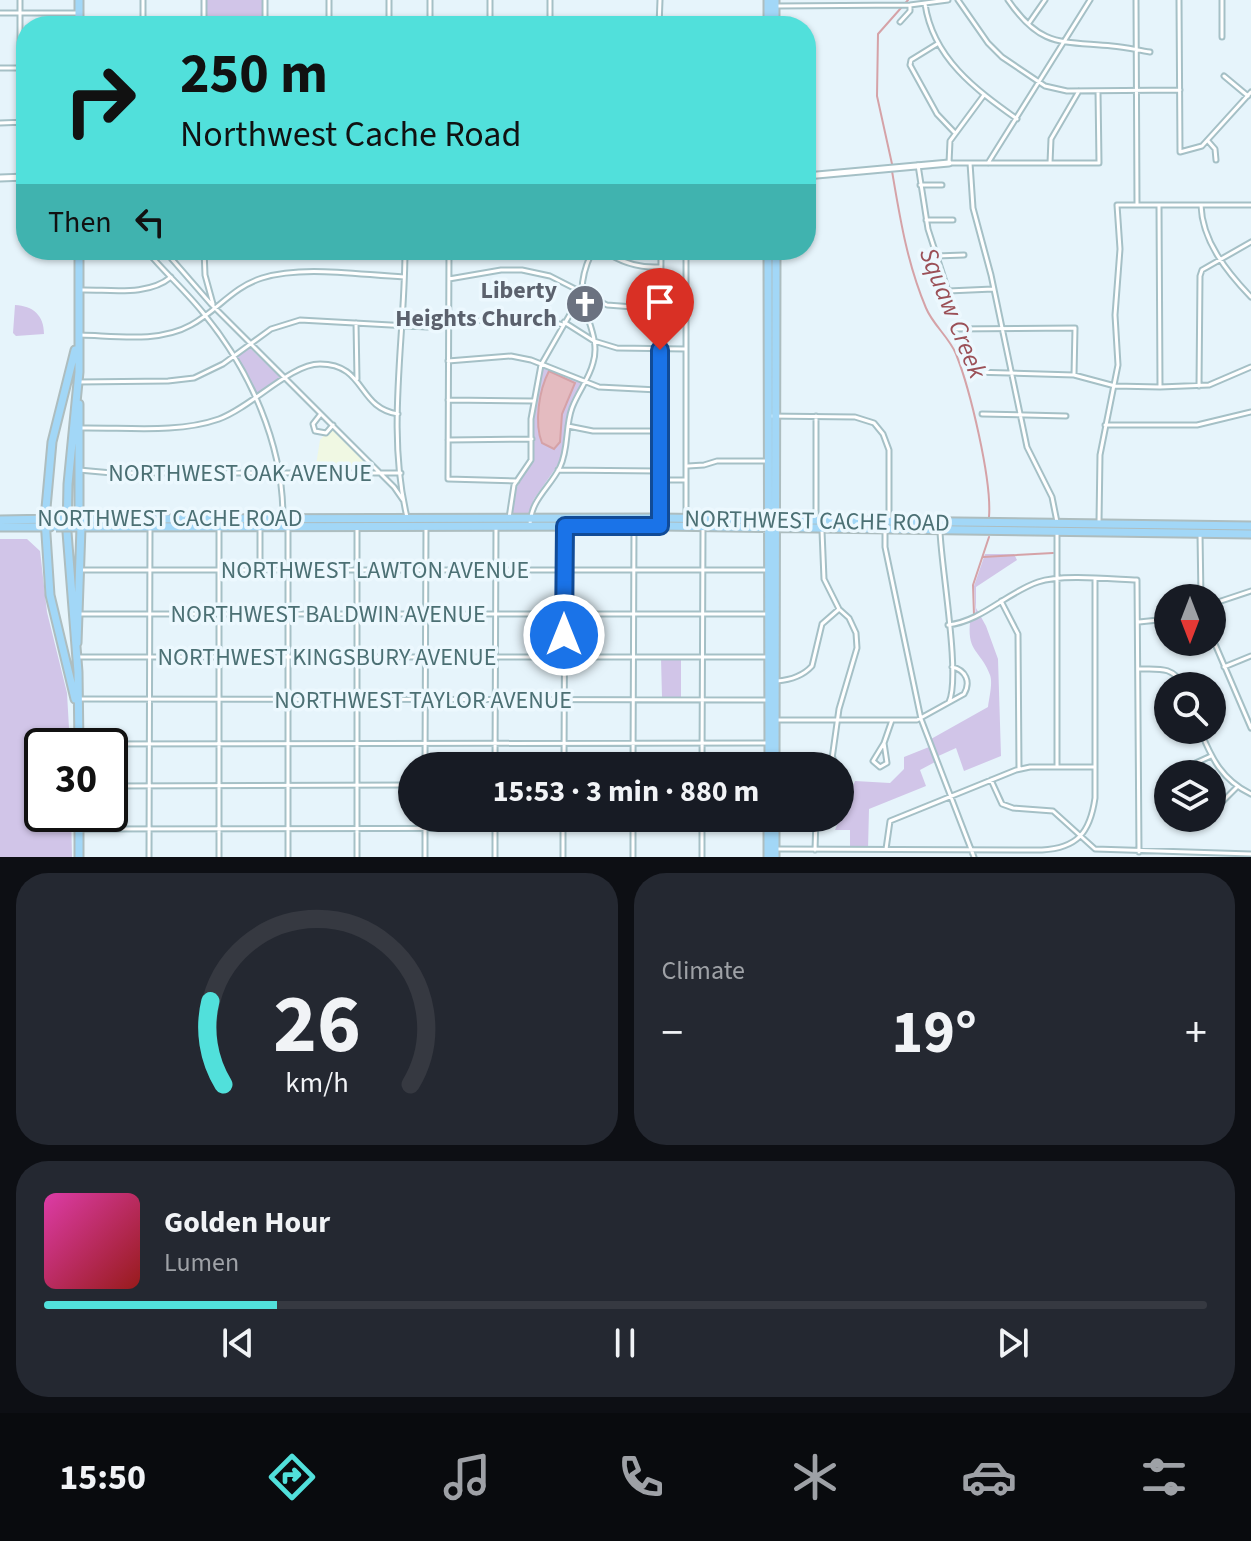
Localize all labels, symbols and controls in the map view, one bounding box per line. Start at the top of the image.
text: 250 m [180,35,328,114]
icon: right [48,48,152,152]
text: Northwest Cache Road [180,109,521,160]
icon: left [128,200,172,244]
text: Then [48,201,112,244]
water label: Squaw Creek [910,242,996,385]
pin [626,268,694,350]
place label: Liberty Heights Church [395,273,557,336]
icon: arrive [638,280,682,324]
church icon: Liberty Heights Church [564,283,606,325]
street label: NORTHWEST OAK AVENUE [108,456,372,491]
street label: NORTHWEST CACHE ROAD [37,501,303,536]
street label: NORTHWEST CACHE ROAD [684,501,950,541]
street label: NORTHWEST LAWTON AVENUE [221,553,529,588]
north arrow [1154,584,1226,656]
map controls [1154,584,1226,832]
position arrow [522,593,606,677]
street label: NORTHWEST BALDWIN AVENUE [170,597,486,632]
street label: NORTHWEST KINGSBURY AVENUE [158,640,497,675]
button: search [1154,672,1226,744]
street label: NORTHWEST TAYLOR AVENUE [274,683,572,718]
speed limit sign: 30 [24,728,128,832]
button: layers [1154,760,1226,832]
text: 15:53 · 3 min · 880 m [493,770,759,813]
text: Climate [662,952,745,989]
text: 26 [273,966,361,1084]
text: 19° [892,991,977,1076]
text: − [662,1002,683,1065]
text: + [1185,1002,1207,1065]
text: km/h [285,1063,348,1103]
text: Golden Hour [164,1201,330,1244]
text: Lumen [164,1244,239,1281]
icon: previous [216,1321,260,1365]
icon: pause [603,1321,647,1365]
icon: next [991,1321,1035,1365]
icon: directions [264,1449,320,1505]
icon: music [439,1449,495,1505]
icon: phone [613,1449,669,1505]
icon: climate [787,1449,843,1505]
icon: car [961,1449,1017,1505]
icon: filters [1136,1449,1192,1505]
text: 15:50 [59,1452,146,1503]

